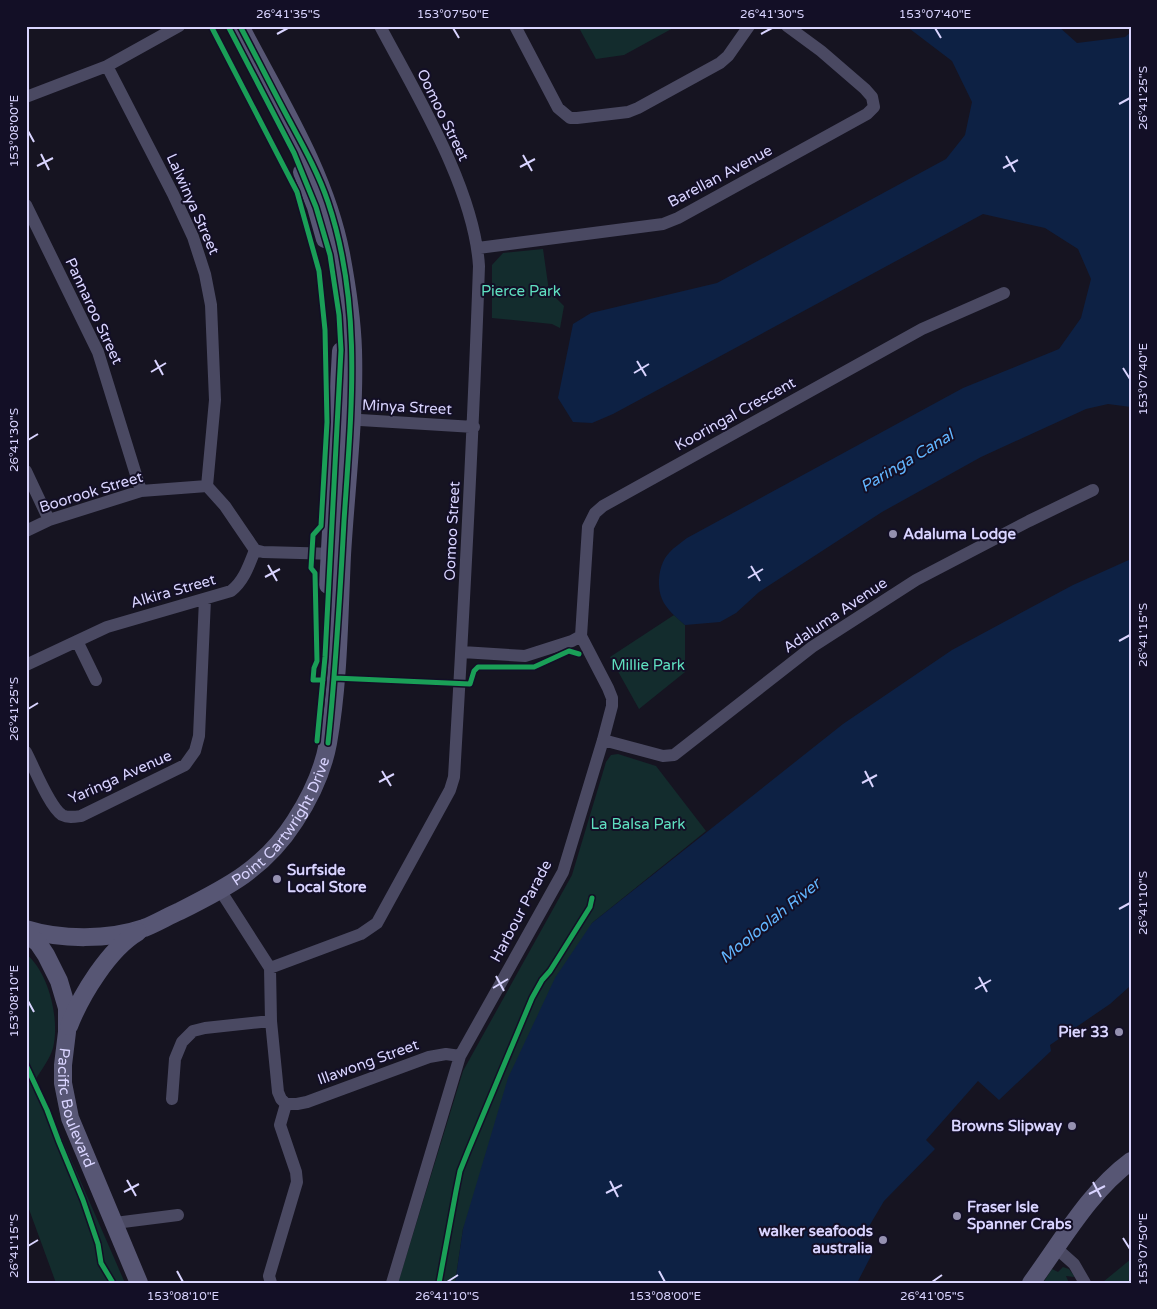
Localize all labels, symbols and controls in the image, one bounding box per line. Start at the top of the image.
text: 26°41'35"S [256,7,320,21]
text: 153°07'50"E [417,7,490,21]
text: 26°41'30"S [740,7,804,21]
text: 153°07'40"E [899,7,972,21]
street label: Oomoo Street [413,66,473,164]
text: 26°41'25"S [1136,66,1150,130]
text: 153°08'00"E [7,94,21,167]
street label: Barellan Avenue [665,141,775,211]
street label: Lalwinya Street [163,151,223,258]
street label: Pannaroo Street [61,255,127,367]
park label: Pierce Park [481,282,561,300]
text: 153°07'40"E [1136,342,1150,415]
street label: Kooringal Crescent [672,373,799,455]
street label: Minya Street [361,396,453,418]
text: 26°41'30"S [7,408,21,472]
water label: Paringa Canal [857,424,959,497]
street label: Boorook Street [37,468,145,516]
street label: Oomoo Street [440,480,464,581]
place label: Adaluma Lodge [903,525,1017,544]
marker: Adaluma Lodge [887,528,899,540]
street label: Alkira Street [128,570,218,612]
street label: Adaluma Avenue [780,574,890,656]
text: 26°41'15"S [1136,603,1150,667]
park label: Millie Park [611,656,685,674]
text: 26°41'25"S [7,677,21,741]
street label: Yaringa Avenue [66,746,174,808]
street label: Point Cartwright Drive [228,755,333,890]
park label: La Balsa Park [590,815,686,833]
street label: Harbour Parade [486,857,556,965]
place label: Surfside Local Store [287,861,367,896]
text: 26°41'10"S [1136,871,1150,935]
marker: Surfside Local Store [271,873,283,885]
water label: Mooloolah River [716,873,826,968]
text: 153°08'10"E [7,964,21,1037]
place label: Pier 33 [1058,1023,1109,1041]
marker: Pier 33 [1113,1026,1125,1038]
street label: Illawong Street [315,1035,421,1089]
street label: Pacific Boulevard [54,1047,99,1170]
place label: Browns Slipway [951,1117,1062,1136]
marker: Browns Slipway [1066,1120,1078,1132]
place label: Fraser Isle Spanner Crabs [967,1198,1072,1234]
marker: Fraser Isle Spanner Crabs [951,1210,963,1222]
text: 153°07'50"E [1136,1212,1150,1285]
text: 26°41'15"S [7,1214,21,1278]
place label: walker seafoods australia [759,1222,873,1257]
marker: walker seafoods australia [877,1234,889,1246]
text: 153°08'10"E [147,1289,220,1303]
text: 26°41'10"S [415,1289,479,1303]
text: 153°08'00"E [629,1289,702,1303]
text: 26°41'05"S [900,1289,964,1303]

